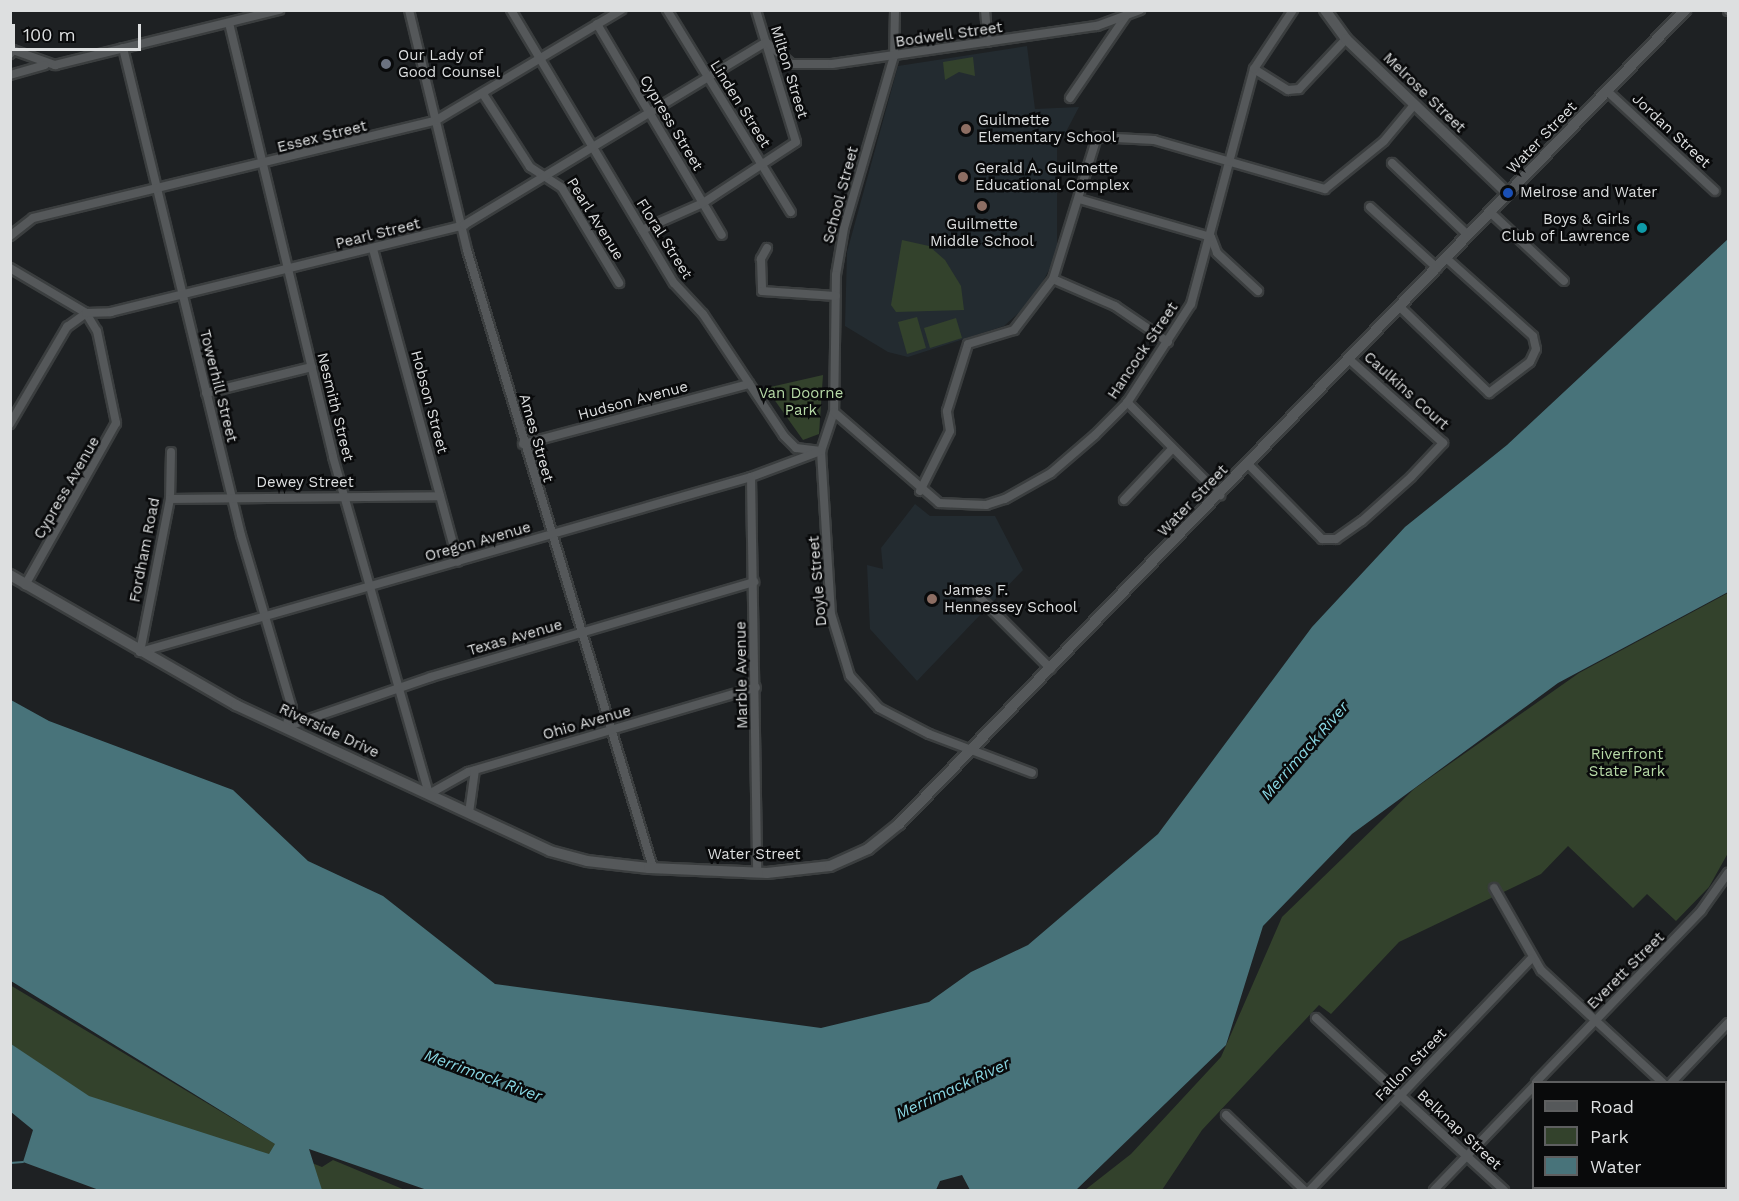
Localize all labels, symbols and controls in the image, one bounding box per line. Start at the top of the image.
scale bar [15,12,144,50]
street label: Bodwell Street [894,19,1004,51]
text: 100 m [23,24,76,45]
street label: Milton Street [766,24,812,120]
place label: Our Lady of Good Counsel [398,46,500,81]
street label: Melrose Street [1379,49,1469,137]
marker: Our Lady of Good Counsel [379,57,393,71]
street label: Linden Street [706,57,774,151]
street label: Cypress Street [635,72,707,174]
street label: Jordan Street [1628,90,1714,172]
street label: Water Street [1503,98,1581,178]
place label: Guilmette Elementary School [978,111,1117,146]
street label: Essex Street [275,117,369,157]
marker: Guilmette Elementary School [959,122,973,136]
street label: School Street [819,144,863,246]
place label: Gerald A. Guilmette Educational Complex [975,159,1130,194]
marker: Gerald A. Guilmette Educational Complex [956,170,970,184]
street label: Pearl Avenue [562,174,628,264]
place label: Melrose and Water [1520,184,1658,202]
marker: Melrose and Water [1501,186,1515,200]
street label: Floral Street [632,195,696,283]
marker: Guilmette Middle School [975,199,989,213]
place label: Boys & Girls Club of Lawrence [1501,210,1630,245]
street label: Pearl Street [334,215,422,253]
place label: Guilmette Middle School [930,215,1034,250]
marker: Boys & Girls Club of Lawrence [1635,221,1649,235]
street label: Hancock Street [1104,299,1182,403]
street label: Towerhill Street [195,328,241,444]
street label: Caulkins Court [1360,348,1452,434]
street label: Hobson Street [407,349,451,455]
street label: Nesmith Street [313,351,357,463]
street label: Hudson Avenue [576,378,690,424]
park label: Van Doorne Park [759,384,843,419]
street label: Ames Street [515,392,557,484]
street label: Cypress Avenue [30,433,104,543]
street label: Water Street [1154,461,1232,541]
street label: Dewey Street [256,474,354,492]
street label: Fordham Road [126,496,164,604]
street label: Oregon Avenue [423,518,533,566]
street label: Doyle Street [805,535,831,627]
place label: James F. Hennessey School [944,581,1078,616]
marker: James F. Hennessey School [925,592,939,606]
street label: Texas Avenue [465,616,565,660]
street label: Marble Avenue [732,621,752,729]
water label: Merrimack River [1257,698,1353,804]
street label: Riverside Drive [276,700,382,762]
street label: Ohio Avenue [540,702,634,744]
park label: Riverfront State Park [1589,745,1665,780]
street label: Water Street [707,846,801,864]
street label: Everett Street [1584,929,1668,1013]
street label: Fallon Street [1372,1025,1450,1105]
water label: Merrimack River [421,1046,545,1106]
water label: Merrimack River [893,1054,1013,1124]
legend [1532,1081,1727,1189]
street label: Belknap Street [1413,1086,1505,1174]
text: Road [1590,1096,1634,1117]
text: Park [1590,1126,1629,1147]
text: Water [1590,1156,1642,1177]

